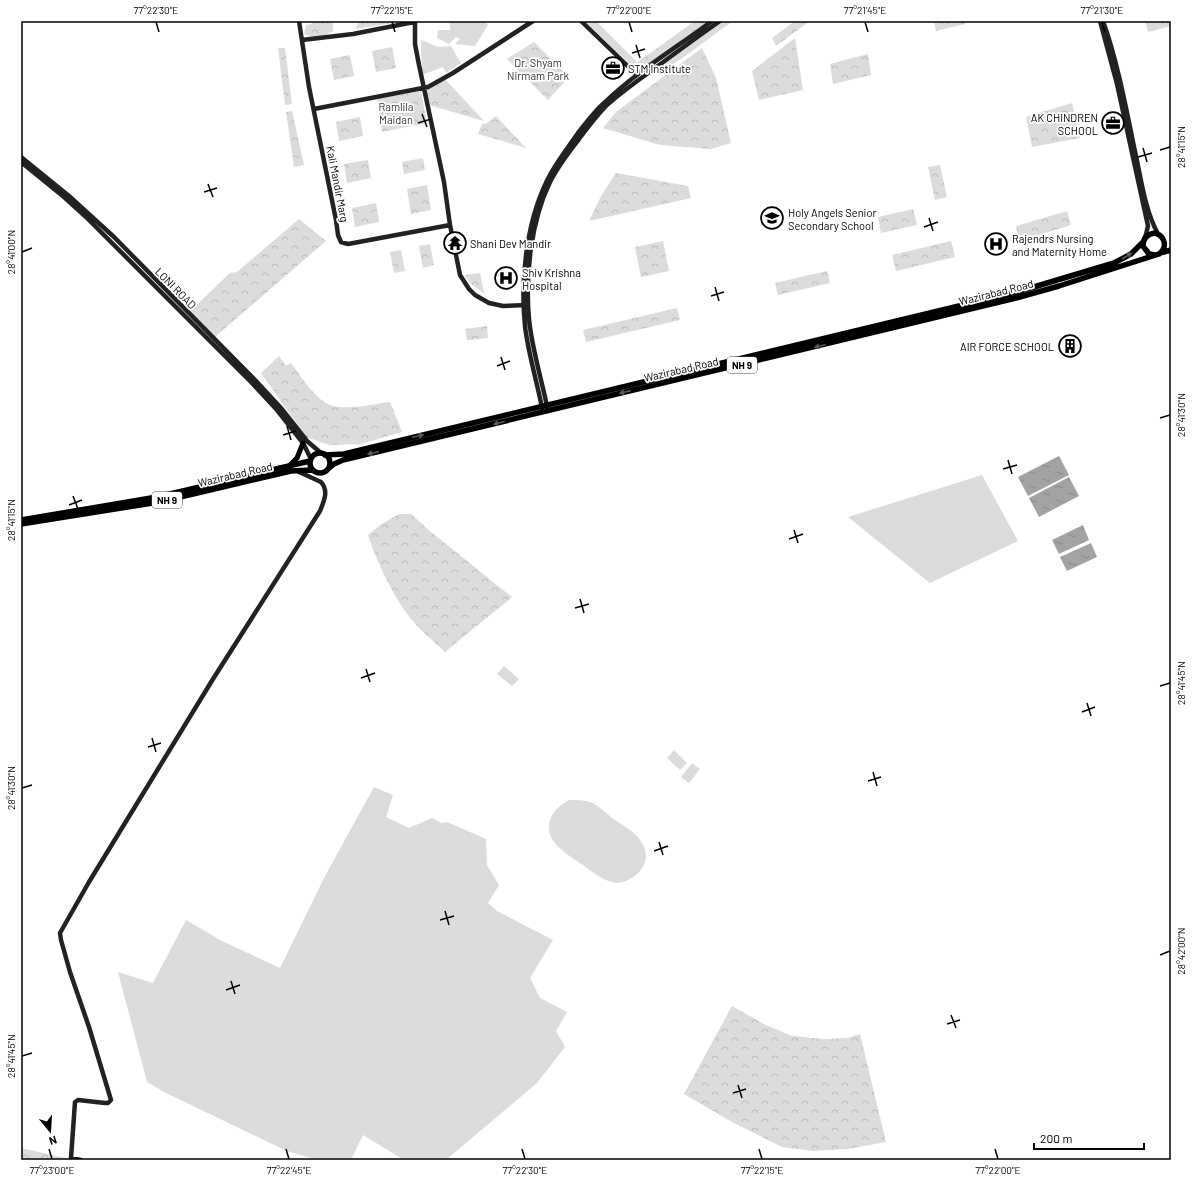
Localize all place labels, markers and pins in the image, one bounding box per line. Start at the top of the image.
office icon: STM Institute [600,55,626,81]
place label: STM Institute [628,62,691,75]
office icon: AK CHINDREN SCHOOL [1100,110,1126,136]
place label: AK CHINDREN SCHOOL [1031,111,1098,137]
school or university icon: Holy Angels Senior Secondary School [759,205,785,231]
place label: Holy Angels Senior Secondary School [788,206,876,232]
temple icon: Shani Dev Mandir [442,230,468,256]
hospital icon: Rajendrs Nursing and Maternity Home [983,231,1009,257]
place label: Rajendrs Nursing and Maternity Home [1012,232,1107,258]
place label: Shani Dev Mandir [470,237,551,250]
hospital icon: Shiv Krishna Hospital [493,265,519,291]
place label: Shiv Krishna Hospital [522,266,581,292]
building icon: AIR FORCE SCHOOL [1057,333,1083,359]
place label: AIR FORCE SCHOOL [960,340,1054,353]

